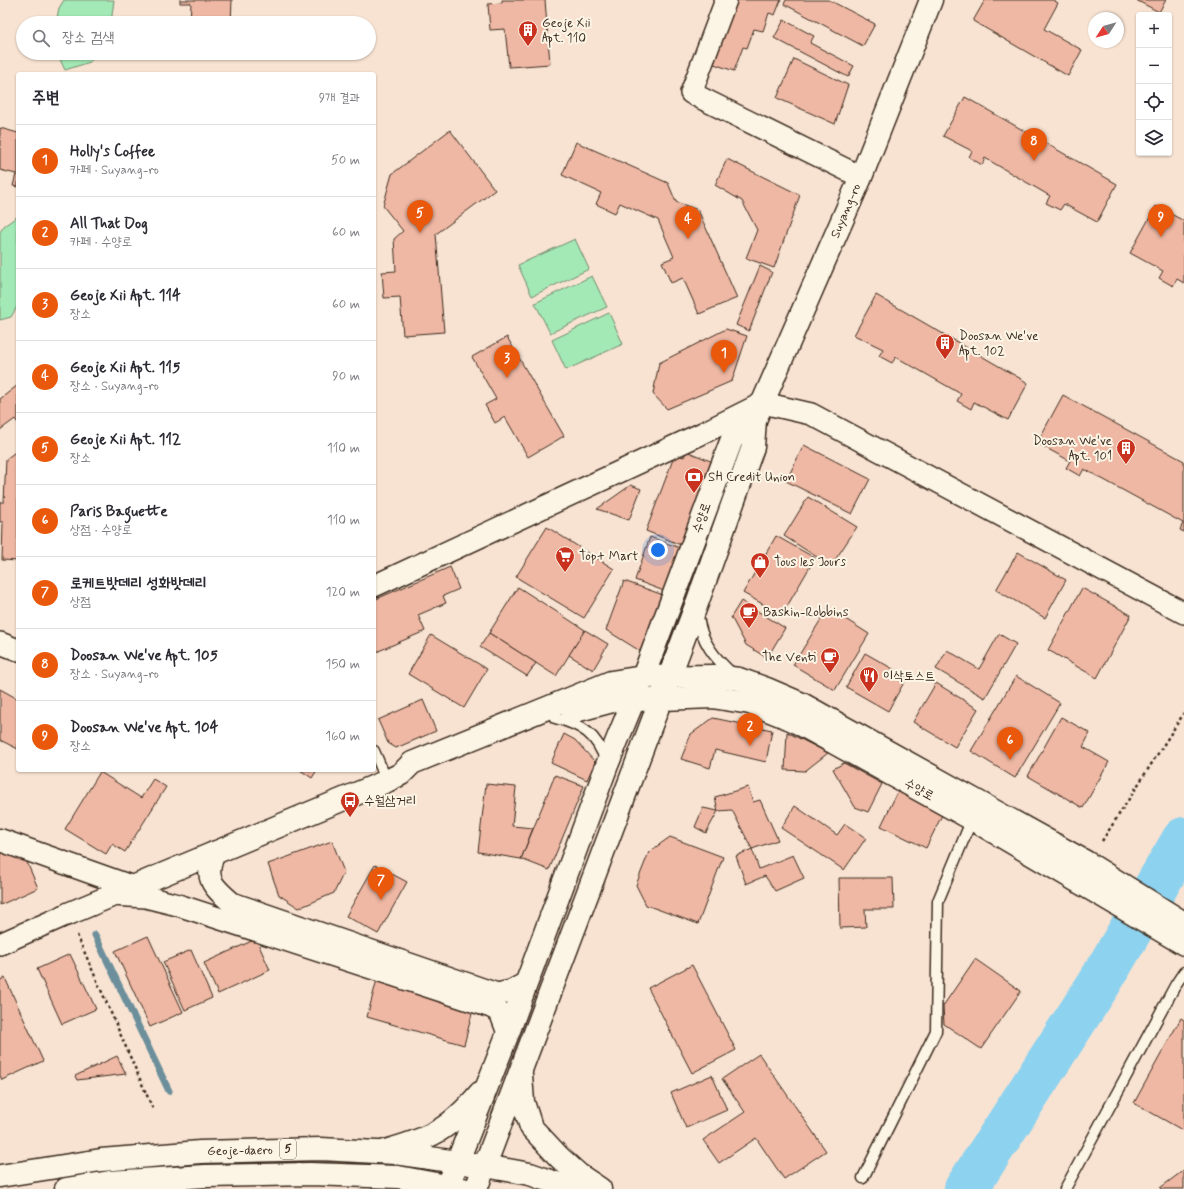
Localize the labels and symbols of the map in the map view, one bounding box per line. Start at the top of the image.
north arrow [1088,12,1124,48]
place label: Geoje Xii Apt. 110 [542,15,591,48]
building icon: Geoje Xii Apt. 110 [517,19,539,47]
pin: 8 [1021,128,1047,161]
street label: Suyang-ro [827,181,865,241]
pin: 5 [407,200,433,233]
pin: 9 [1148,204,1174,237]
pin: 4 [675,206,701,239]
place label: Doosan We've Apt. 102 [959,328,1038,361]
building icon: Doosan We've Apt. 102 [934,332,956,360]
pin: 1 [711,340,737,373]
pin: 3 [494,345,520,378]
place label: Doosan We've Apt. 101 [1033,433,1112,466]
building icon: Doosan We've Apt. 101 [1115,437,1137,465]
bank icon: SH Credit Union [683,466,705,494]
place label: SH Credit Union [708,469,795,486]
street label: 수양로 [689,500,715,536]
your location [648,540,668,560]
supermarket icon: Top+ Mart [554,545,576,573]
place label: Top+ Mart [579,548,638,565]
shop icon: Tous les Jours [749,551,771,579]
place label: Tous les Jours [774,554,846,571]
cafe icon: Baskin-Robbins [738,601,760,629]
place label: Baskin-Robbins [763,604,849,621]
cafe icon: The Venti [819,646,841,674]
place label: The Venti [762,649,816,666]
restaurant icon: 이삭토스트 [858,665,880,693]
place label: 이삭토스트 [883,668,935,685]
pin: 2 [737,713,763,746]
pin: 6 [997,727,1023,760]
street label: 수양로 [901,775,937,805]
bus stop icon: 수월삼거리 [339,790,361,818]
place label: 수월삼거리 [364,793,416,810]
pin: 7 [368,867,394,900]
road number: 5 [280,1139,296,1159]
street label: Geoje-daero [207,1142,273,1160]

